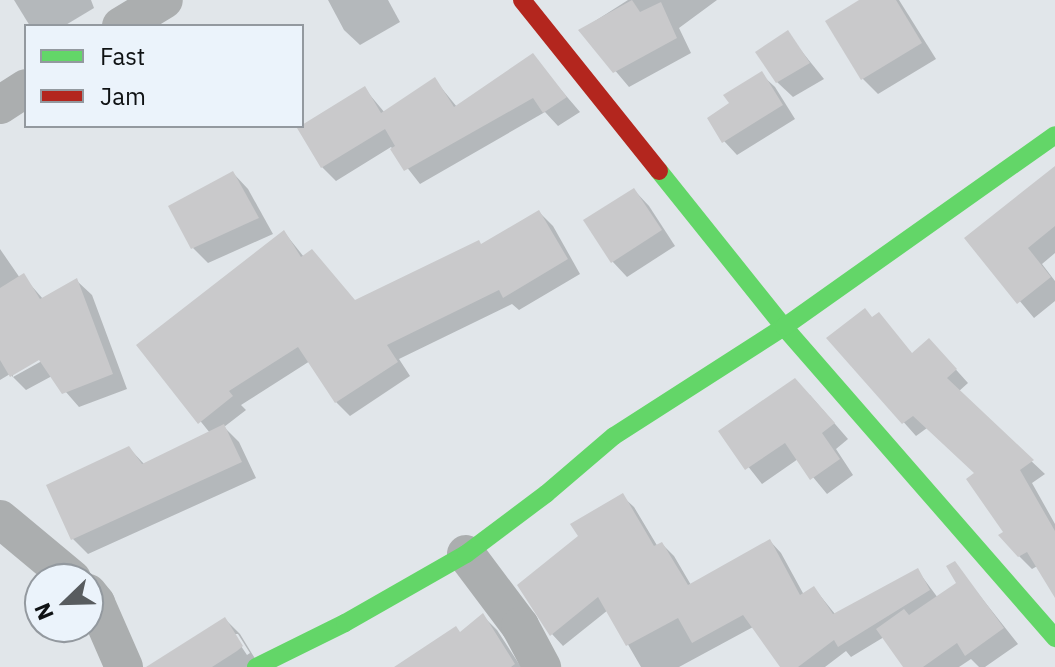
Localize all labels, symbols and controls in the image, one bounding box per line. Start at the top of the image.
legend [24,24,304,128]
text: Fast [100,40,145,72]
text: Jam [100,80,146,112]
north arrow [24,563,104,643]
text: N [27,599,60,625]

